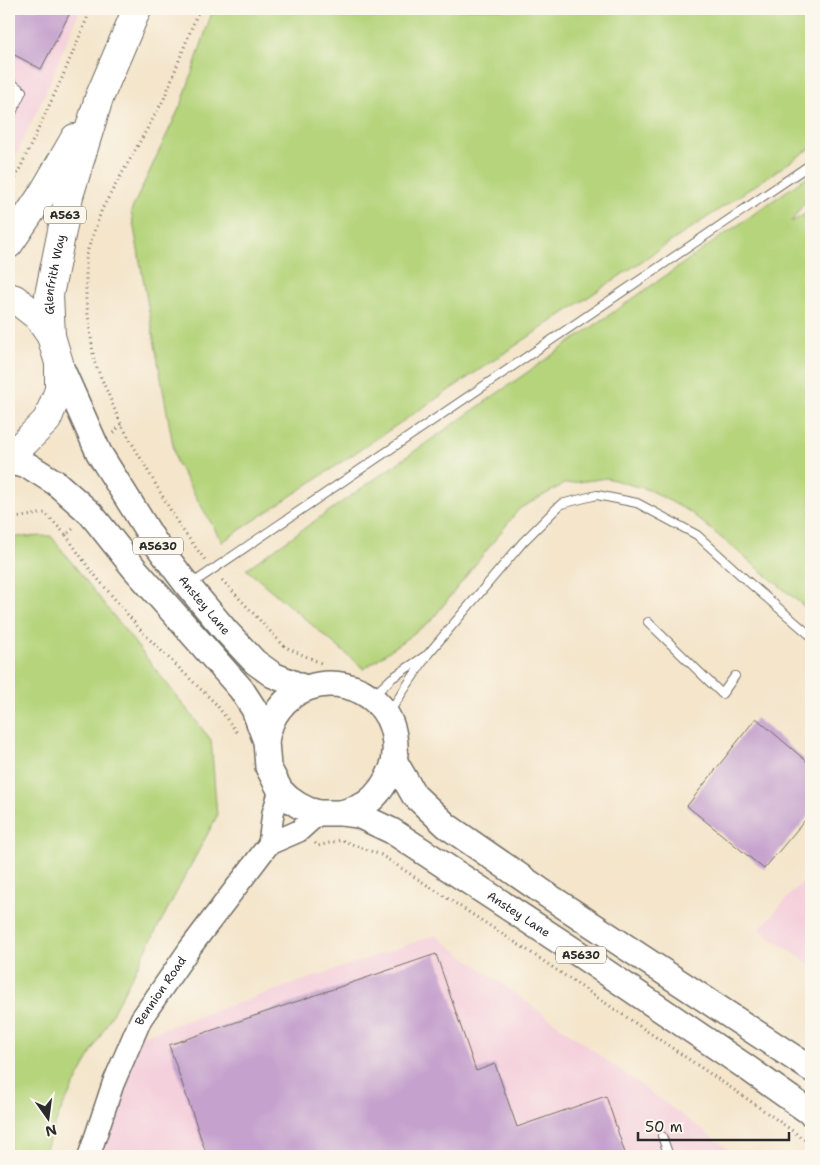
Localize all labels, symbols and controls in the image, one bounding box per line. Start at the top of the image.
road number: A563 [44,206,86,224]
street label: Glenfrith Way [41,233,69,315]
road number: A5630 [133,538,183,554]
street label: Anstey Lane [175,573,234,639]
street label: Anstey Lane [484,888,553,941]
road number: A5630 [556,946,606,964]
street label: Bennion Road [131,953,190,1028]
north arrow [22,1092,72,1142]
scale bar [638,1110,789,1142]
text: 50 m [645,1117,683,1137]
text: N [44,1121,59,1141]

